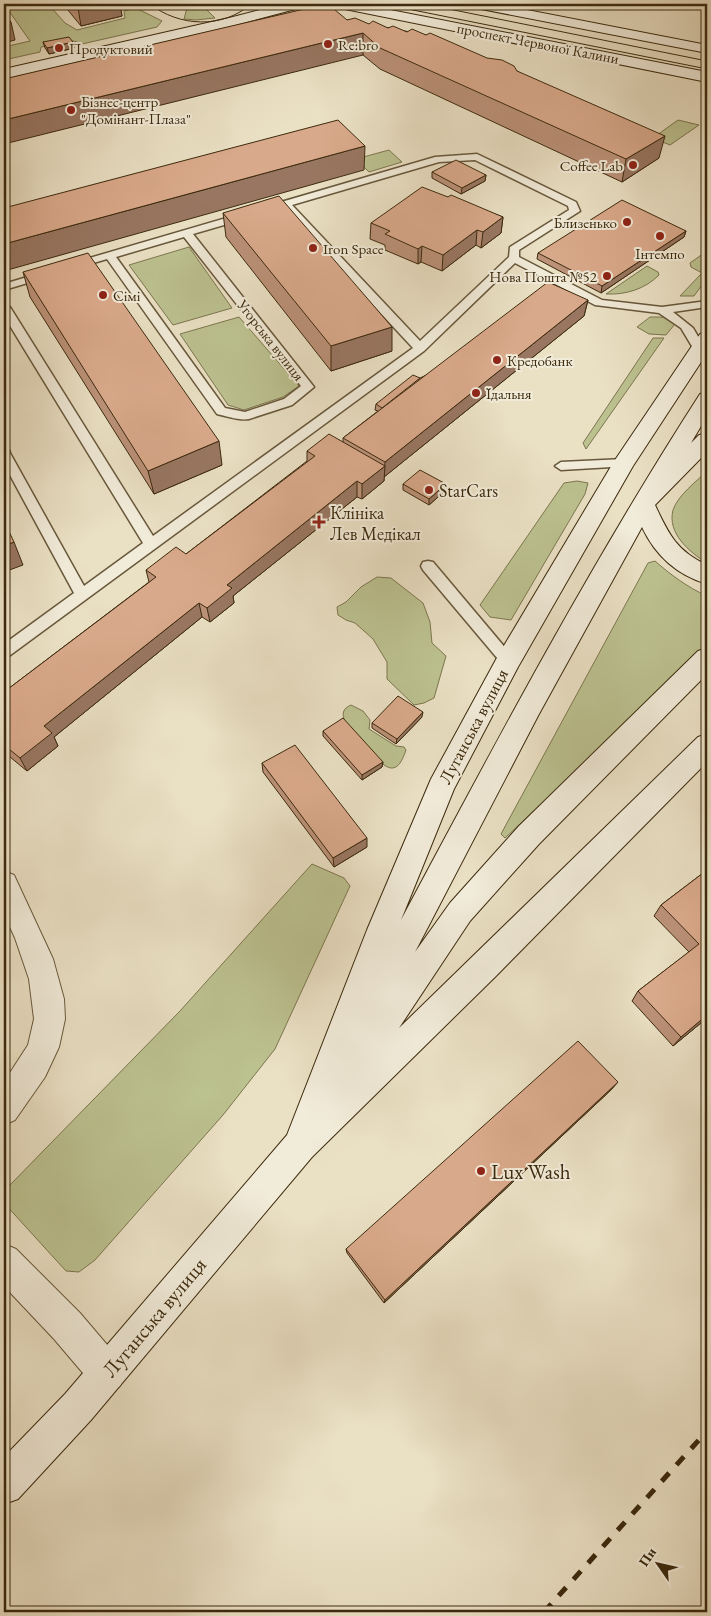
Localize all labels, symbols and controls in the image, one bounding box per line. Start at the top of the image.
street label: проспект Червоної Калини [455,18,621,68]
place label: Re:bro [338,35,378,54]
marker: Re:bro [322,38,334,50]
place label: Продуктовий [69,39,153,58]
marker: Продуктовий [53,42,65,54]
place label: Бізнес-центр "Домінант-Плаза" [81,92,191,128]
marker: Бізнес-центр "Домінант-Плаза" [65,104,77,116]
place label: Coffee Lab [560,156,623,175]
marker: Coffee Lab [627,159,639,171]
place label: Близенько [554,213,617,232]
marker: Близенько [621,216,633,228]
marker: Інтемпо [654,230,666,242]
place label: Iron Space [323,239,384,258]
marker: Iron Space [307,242,319,254]
place label: Інтемпо [635,244,685,263]
place label: Нова Пошта №52 [489,267,598,286]
marker: Нова Пошта №52 [601,270,613,282]
place label: Сімі [113,286,141,305]
marker: Сімі [97,289,109,301]
street label: Угорська вулиця [233,295,309,385]
place label: Кредобанк [507,351,573,370]
marker: Кредобанк [491,354,503,366]
place label: Їдальня [486,384,532,403]
marker: Їдальня [470,387,482,399]
place label: StarCars [439,479,498,502]
marker: StarCars [423,484,435,496]
place label: Клініка Лев Медікал [330,501,421,545]
marker: Клініка Лев Медікал [312,515,326,529]
street label: Луганська вулиця [433,665,513,787]
place label: Lux Wash [491,1158,571,1185]
marker: Lux Wash [475,1165,487,1177]
street label: Луганська вулиця [96,1252,212,1382]
north arrow [634,1538,684,1588]
text: Пн [634,1544,660,1570]

